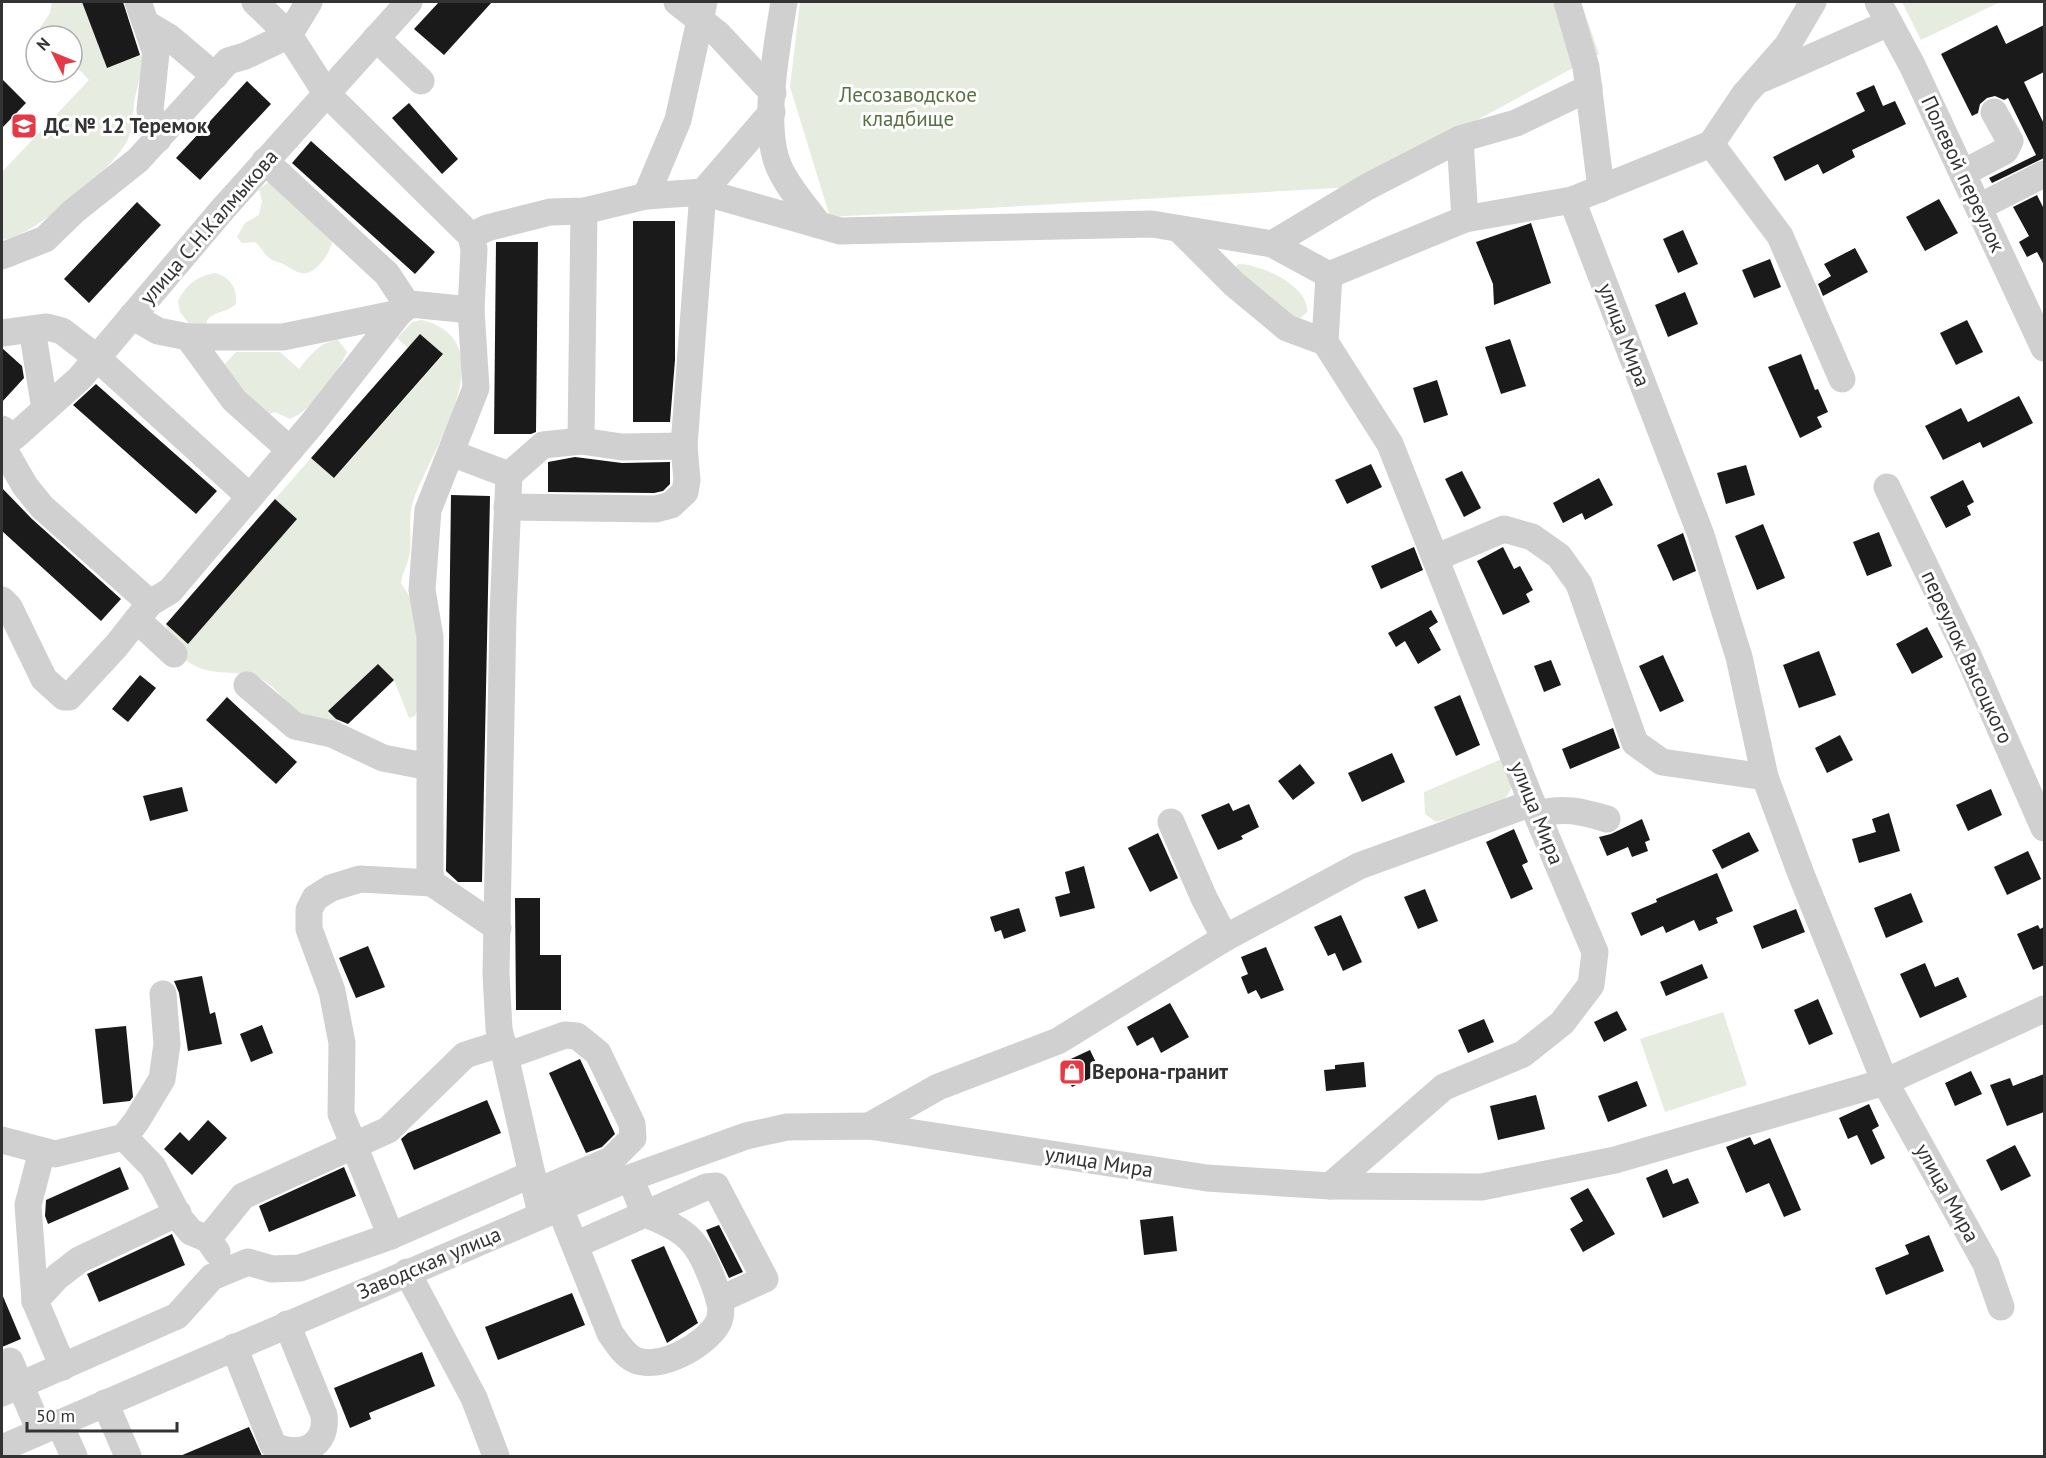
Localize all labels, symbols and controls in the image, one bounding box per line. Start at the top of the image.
north arrow [24,24,84,84]
text: N [32,33,54,54]
park label: Лесозаводское кладбище [838,81,977,132]
street label: Полевой переулок [1915,91,2012,257]
school or university icon: ДС № 12 Теремок [9,111,39,141]
place label: ДС № 12 Теремок [44,112,208,139]
street label: улица С.Н.Калмыкова [134,143,284,310]
street label: улица Мира [1592,279,1657,390]
street label: переулок Высоцкого [1915,566,2019,748]
street label: улица Мира [1505,757,1570,868]
shop icon: Верона-гранит [1057,1057,1087,1087]
place label: Верона-гранит [1092,1058,1228,1085]
street label: улица Мира [1909,1139,1986,1247]
street label: улица Мира [1043,1140,1155,1183]
street label: Заводская улица [353,1220,505,1305]
scale bar [27,1395,177,1433]
text: 50 m [36,1404,75,1427]

